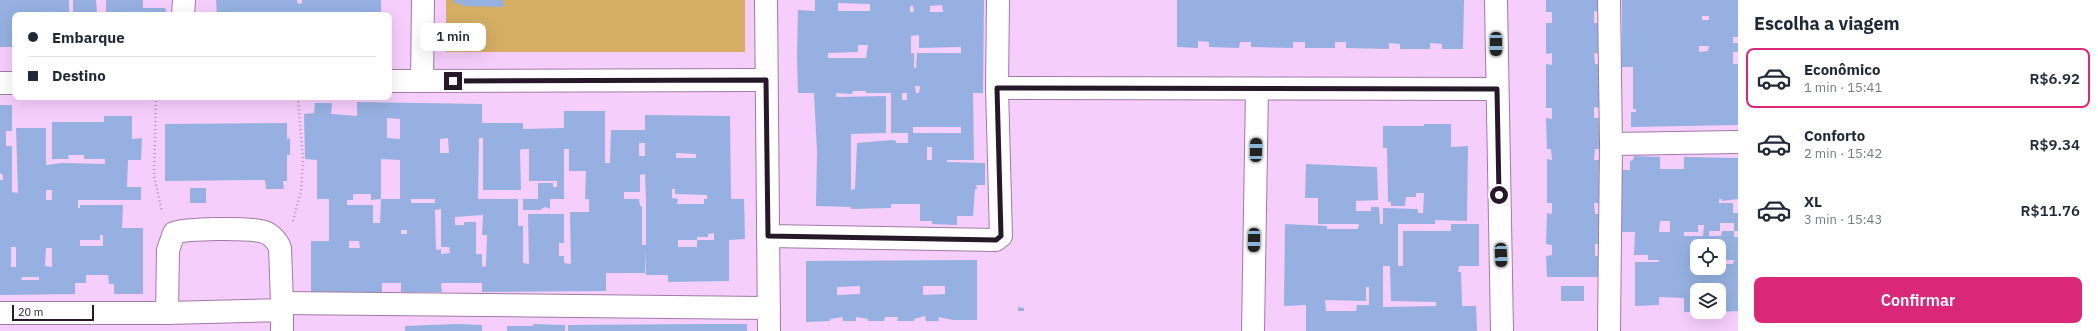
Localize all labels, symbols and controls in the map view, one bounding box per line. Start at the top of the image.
text: Escolha a viagem [1754,12,1900,35]
callout: 1 min [420,23,486,51]
text: Embarque [52,28,125,47]
text: 1 min [436,28,470,45]
car [1490,32,1502,56]
icon: car [1756,60,1792,96]
text: Econômico [1804,60,1880,79]
text: Destino [52,66,106,85]
text: R$6.92 [2030,69,2080,88]
route end [444,72,462,90]
text: 1 min · 15:41 [1804,79,1882,96]
icon: car [1756,126,1792,162]
text: Conforto [1804,126,1865,145]
text: R$9.34 [2030,135,2080,154]
car [1250,138,1262,162]
text: 2 min · 15:42 [1804,145,1882,162]
route start [1490,186,1508,204]
icon: car [1756,192,1792,228]
text: XL [1804,192,1822,211]
text: R$11.76 [2021,201,2080,220]
text: 3 min · 15:43 [1804,211,1882,228]
car [1248,228,1260,252]
map controls [1690,239,1726,319]
button: locate [1690,239,1726,275]
car [1495,243,1507,267]
button: Confirmar [1754,277,2082,323]
button: layers [1690,283,1726,319]
scale bar [12,303,94,322]
text: 20 m [18,305,43,319]

